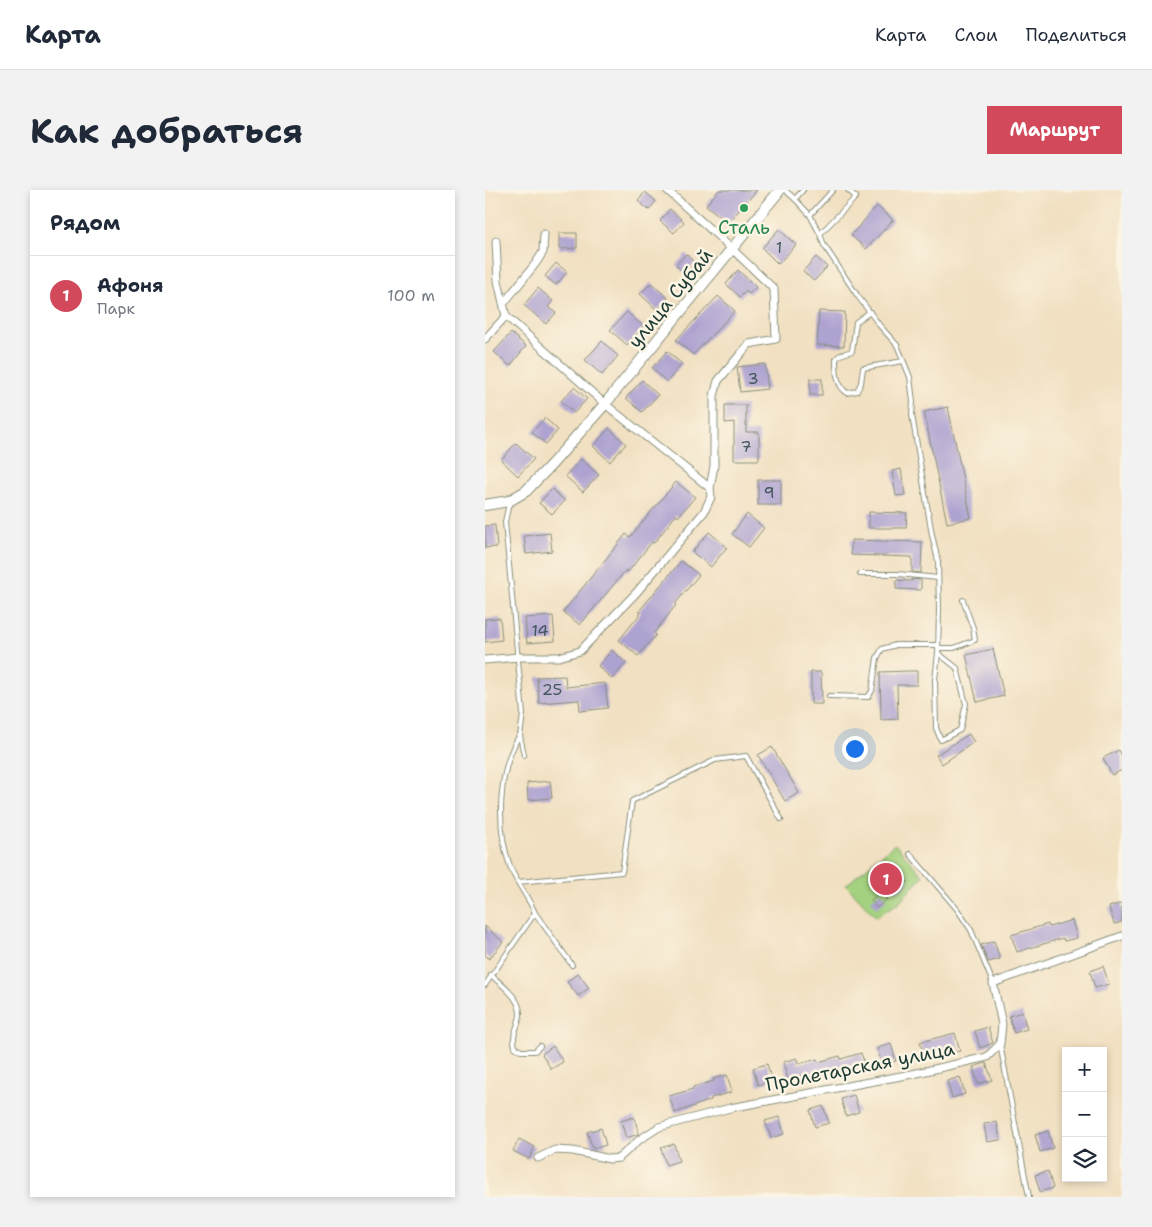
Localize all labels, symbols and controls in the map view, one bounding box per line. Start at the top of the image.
text: Карта [25,19,101,51]
text: Карта [875,23,926,47]
text: Слои [954,23,998,47]
text: Поделиться [1026,23,1127,47]
button: Маршрут [987,106,1122,154]
text: Как добраться [30,107,303,154]
marker: Сталь [738,202,750,214]
text: Рядом [50,209,120,237]
place label: Сталь [718,215,770,240]
house number: 1 [776,237,782,258]
street label: улица Субай [622,243,718,353]
text: Афоня [97,273,163,298]
text: 1 [62,285,70,306]
text: 100 m [387,285,435,306]
text: Парк [97,298,135,319]
house number: 3 [747,368,759,389]
house number: 7 [740,436,752,457]
house number: 9 [763,482,775,503]
house number: 14 [531,620,549,641]
house number: 25 [542,679,562,700]
your location [842,736,868,762]
pin: 1 [870,860,902,898]
street label: Пролетарская улица [763,1036,957,1097]
map controls [1062,1047,1107,1182]
button: + [1062,1047,1107,1092]
button: − [1062,1092,1107,1137]
button: layers [1062,1137,1107,1182]

